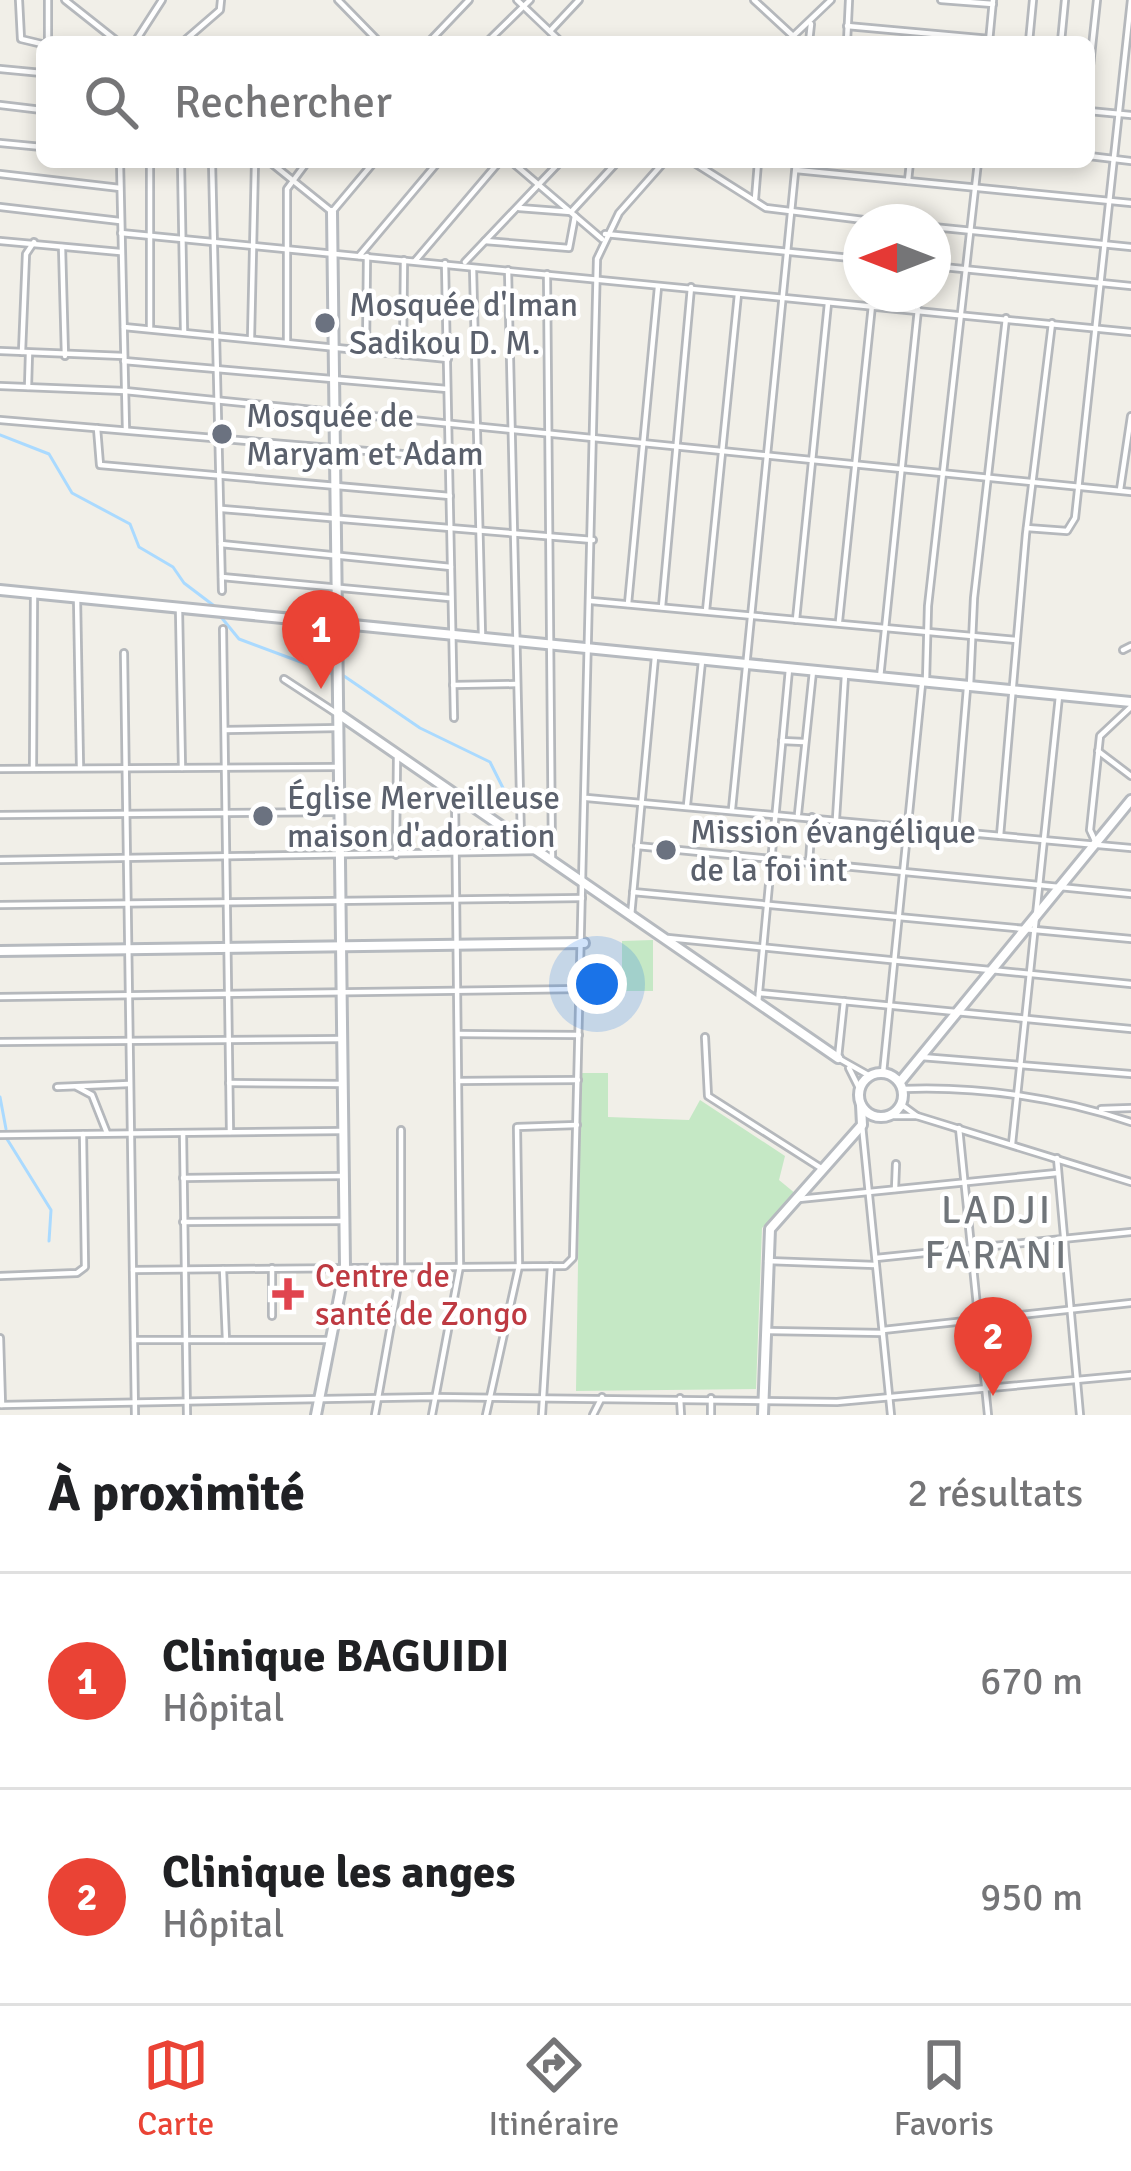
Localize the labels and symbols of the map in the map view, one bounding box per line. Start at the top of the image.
north arrow [843,204,951,312]
place label: Mosquée d'Iman Sadikou D. M. [349,285,578,364]
marker: Mosquée d'Iman Sadikou D. M. [312,310,338,336]
place label: Mosquée de Maryam et Adam [246,396,483,475]
marker: Mosquée de Maryam et Adam [209,421,235,447]
pin: 1 [282,590,360,689]
place label: Église Merveilleuse maison d'adoration [287,778,560,857]
marker: Église Merveilleuse maison d'adoration [250,803,276,829]
place label: Mission évangélique de la foi int [690,812,976,891]
marker: Mission évangélique de la foi int [653,837,679,863]
your location [567,954,627,1014]
district label: LADJI FARANI [925,1186,1070,1279]
place label: Centre de santé de Zongo [315,1256,528,1335]
marker: Centre de santé de Zongo [272,1278,304,1310]
pin: 2 [954,1297,1032,1396]

